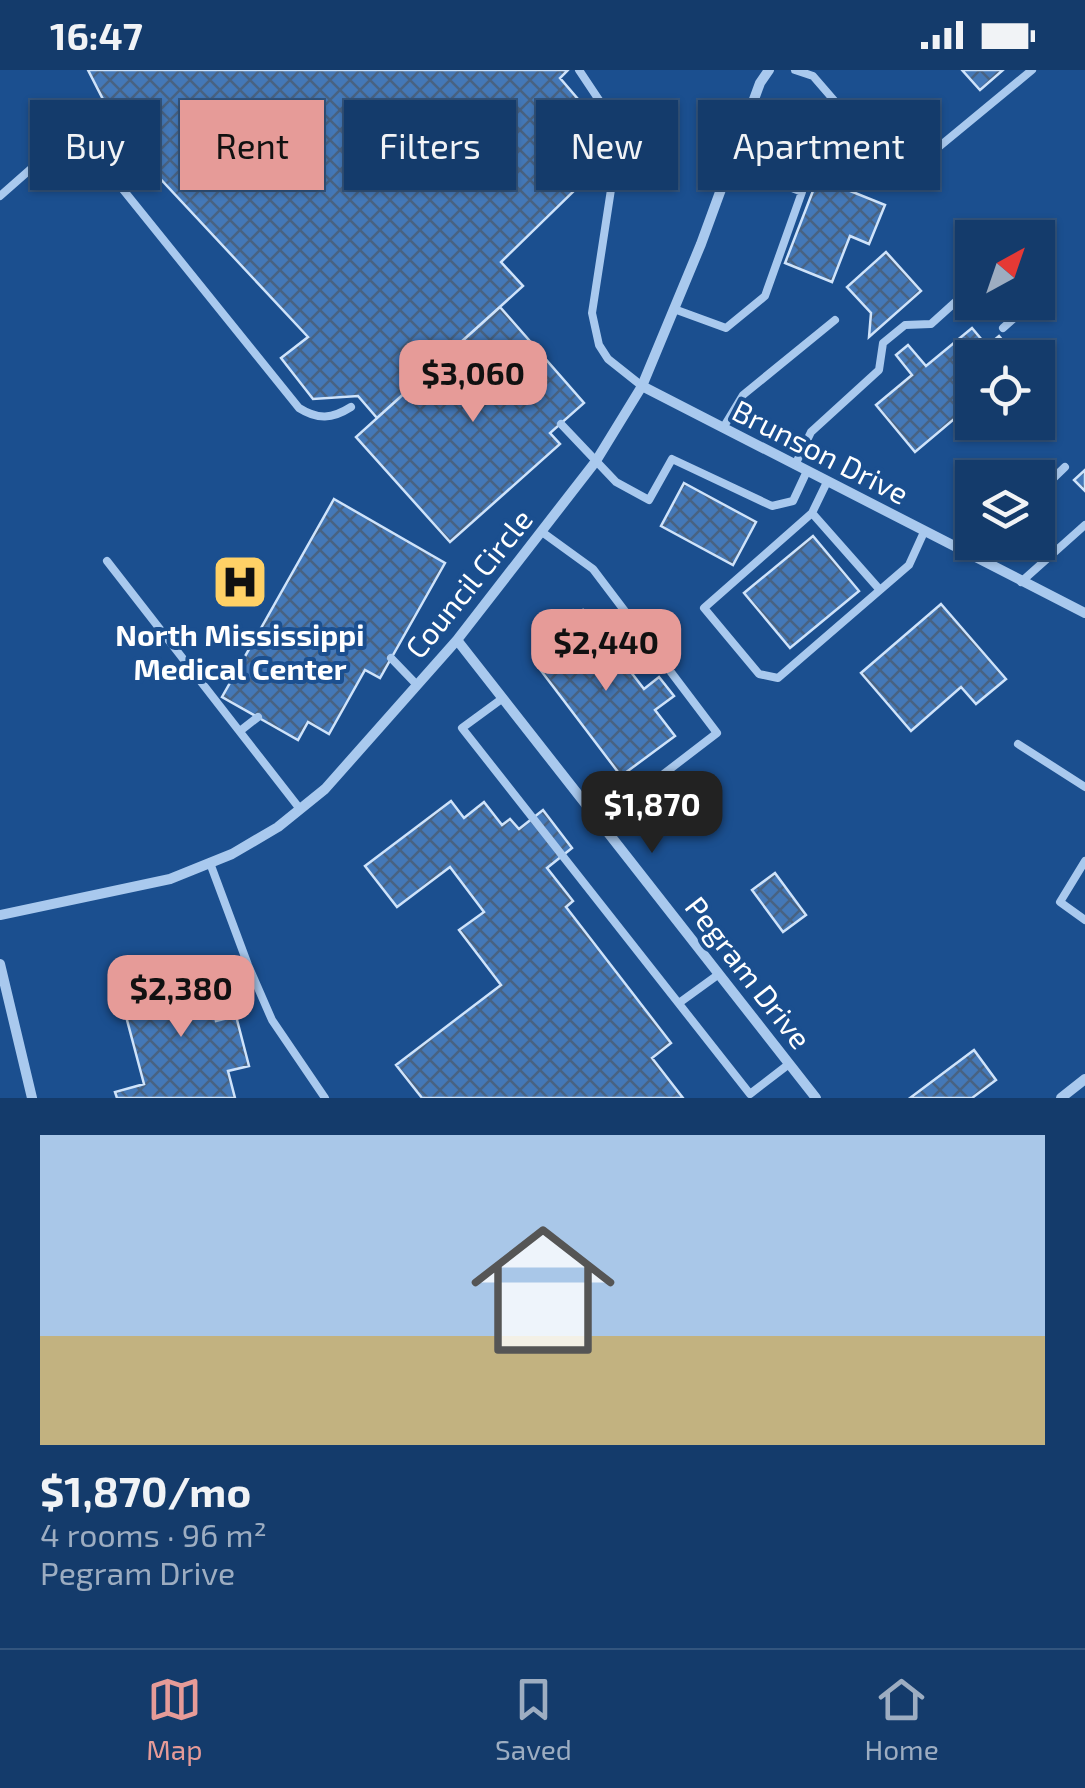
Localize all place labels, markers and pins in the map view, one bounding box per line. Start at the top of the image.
pin: $3,060 [392,340,554,425]
hospital icon: North Mississippi Medical Center [210,552,270,612]
pin: $2,440 [525,609,687,694]
place label: North Mississippi Medical Center [115,616,365,686]
pin: $1,870 [571,771,733,856]
pin: $2,380 [100,955,262,1040]

